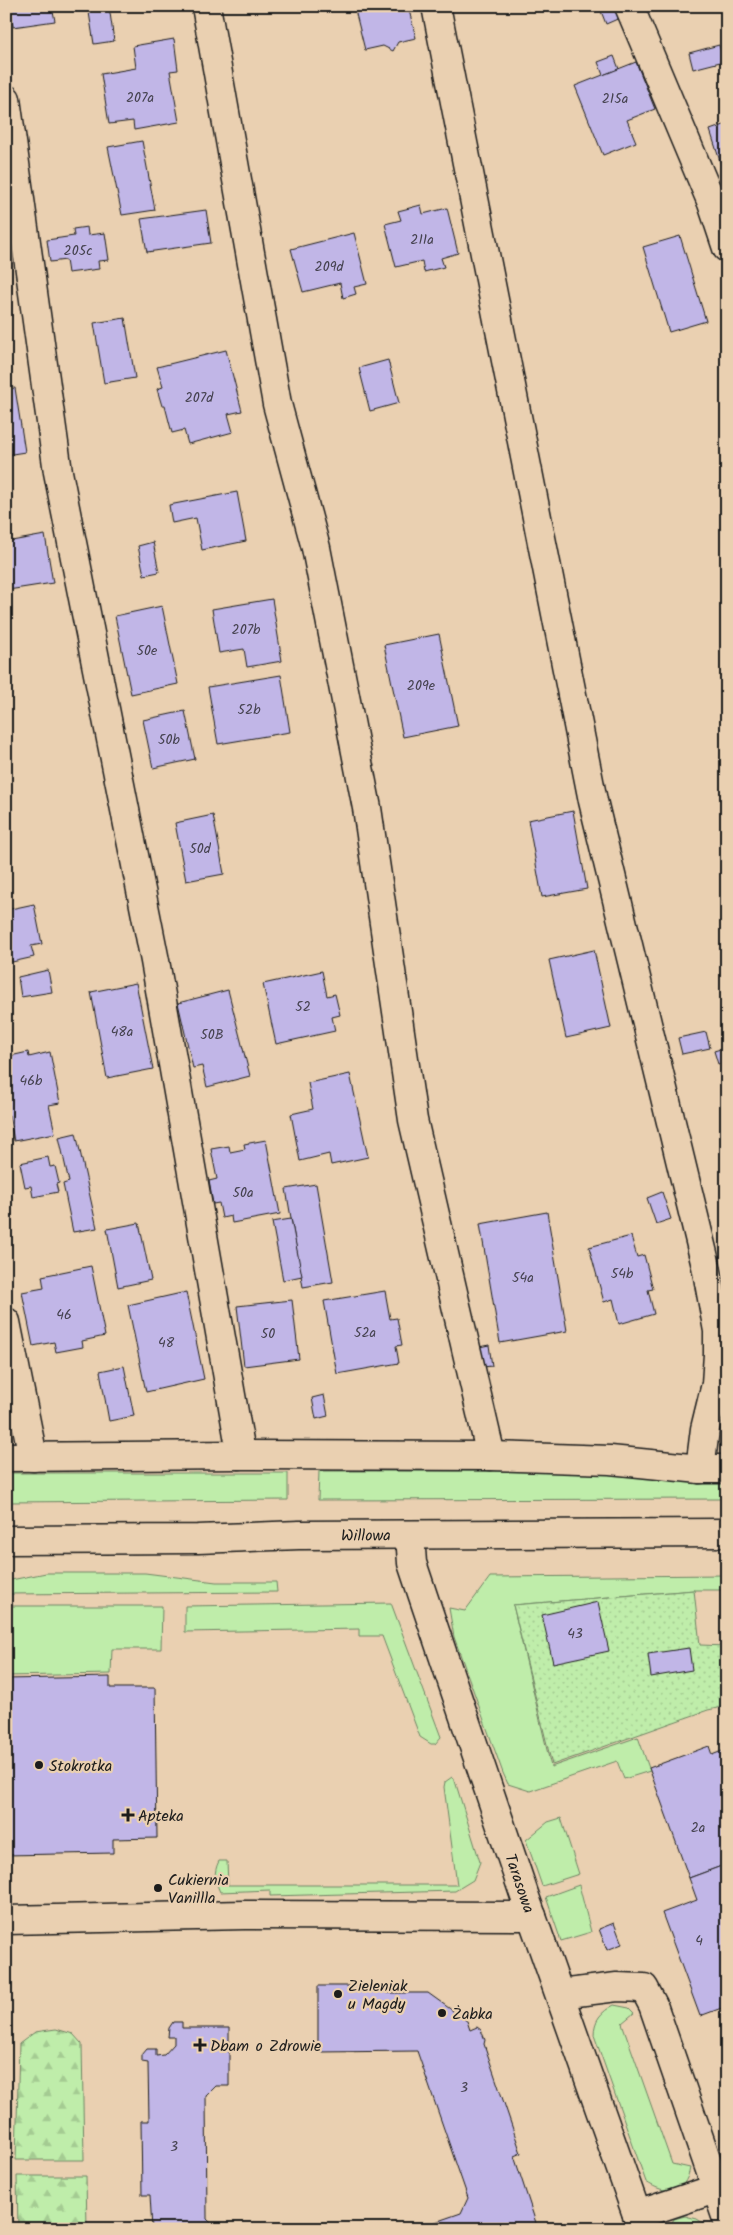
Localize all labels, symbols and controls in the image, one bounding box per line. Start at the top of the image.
house number: 207a [126,87,154,109]
house number: 215a [602,88,628,110]
house number: 211a [410,229,434,251]
house number: 205c [64,240,92,262]
house number: 209d [315,256,344,278]
house number: 207d [185,387,214,409]
house number: 207b [232,619,261,641]
house number: 50e [137,640,158,662]
house number: 209e [407,675,436,697]
house number: 52b [237,699,261,721]
house number: 50b [158,729,181,751]
house number: 50d [189,838,212,860]
house number: 52 [295,996,311,1018]
house number: 48a [111,1021,133,1043]
house number: 50B [200,1024,224,1046]
house number: 46b [20,1070,43,1092]
house number: 50a [232,1182,254,1204]
house number: 54b [611,1263,634,1285]
house number: 54a [512,1267,534,1289]
house number: 46 [56,1304,72,1326]
house number: 52a [354,1322,376,1344]
house number: 50 [261,1323,275,1345]
house number: 48 [158,1332,175,1354]
street label: Willowa [341,1524,391,1549]
house number: 43 [567,1623,583,1645]
place label: Stokrotka [49,1754,112,1779]
marker: Stokrotka [33,1759,45,1771]
place label: Apteka [138,1804,184,1829]
marker: Apteka [122,1809,134,1821]
house number: 2a [691,1817,705,1839]
street label: Tarasowa [497,1851,541,1917]
place label: Cukiernia Vanillla [168,1868,229,1911]
marker: Cukiernia Vanillla [152,1882,164,1894]
house number: 4 [695,1930,703,1952]
place label: Zieleniak u Magdy [348,1974,408,2017]
marker: Zieleniak u Magdy [332,1988,344,2000]
place label: Żabka [452,2002,493,2027]
marker: Żabka [436,2007,448,2019]
place label: Dbam o Zdrowie [210,2034,321,2059]
marker: Dbam o Zdrowie [194,2039,206,2051]
house number: 3 [460,2077,468,2099]
house number: 3 [170,2136,178,2158]

